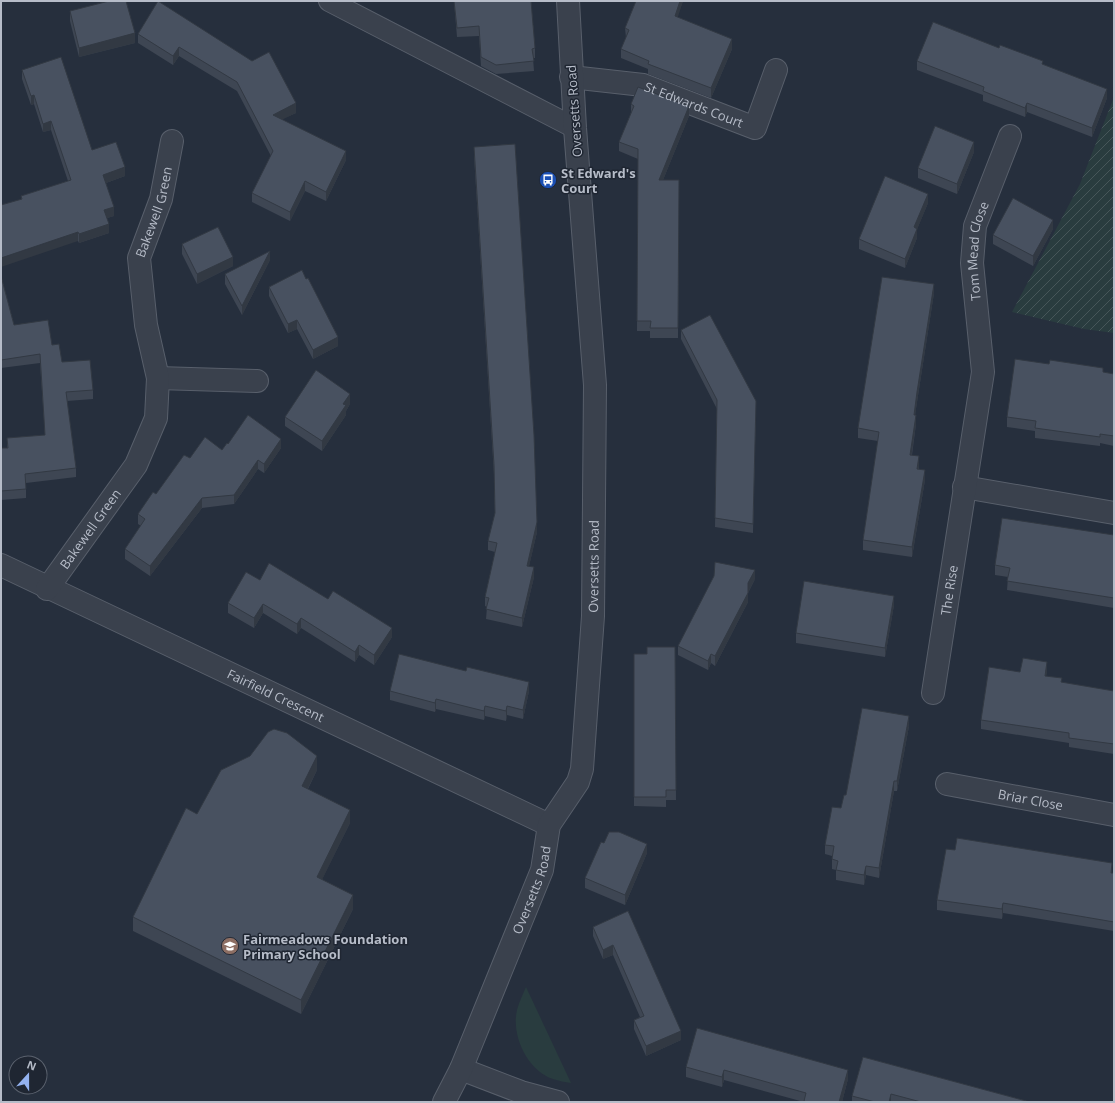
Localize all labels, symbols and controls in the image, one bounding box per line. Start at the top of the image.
street label: Oversetts Road [562,64,586,158]
street label: St Edwards Court [642,77,746,132]
place label: St Edward's Court [561,164,636,197]
street label: Bakewell Green [131,165,176,260]
bus stop icon: St Edward's Court [538,170,558,190]
street label: Tom Mead Close [963,199,993,302]
street label: Bakewell Green [55,485,125,573]
street label: Oversetts Road [584,520,603,613]
street label: The Rise [936,564,962,617]
street label: Fairfield Crescent [224,665,327,726]
street label: Briar Close [997,785,1065,814]
street label: Oversetts Road [508,845,555,937]
place label: Fairmeadows Foundation Primary School [243,930,408,963]
school or university icon: Fairmeadows Foundation Primary School [220,936,240,956]
north arrow [8,1055,48,1095]
text: N [25,1057,39,1074]

